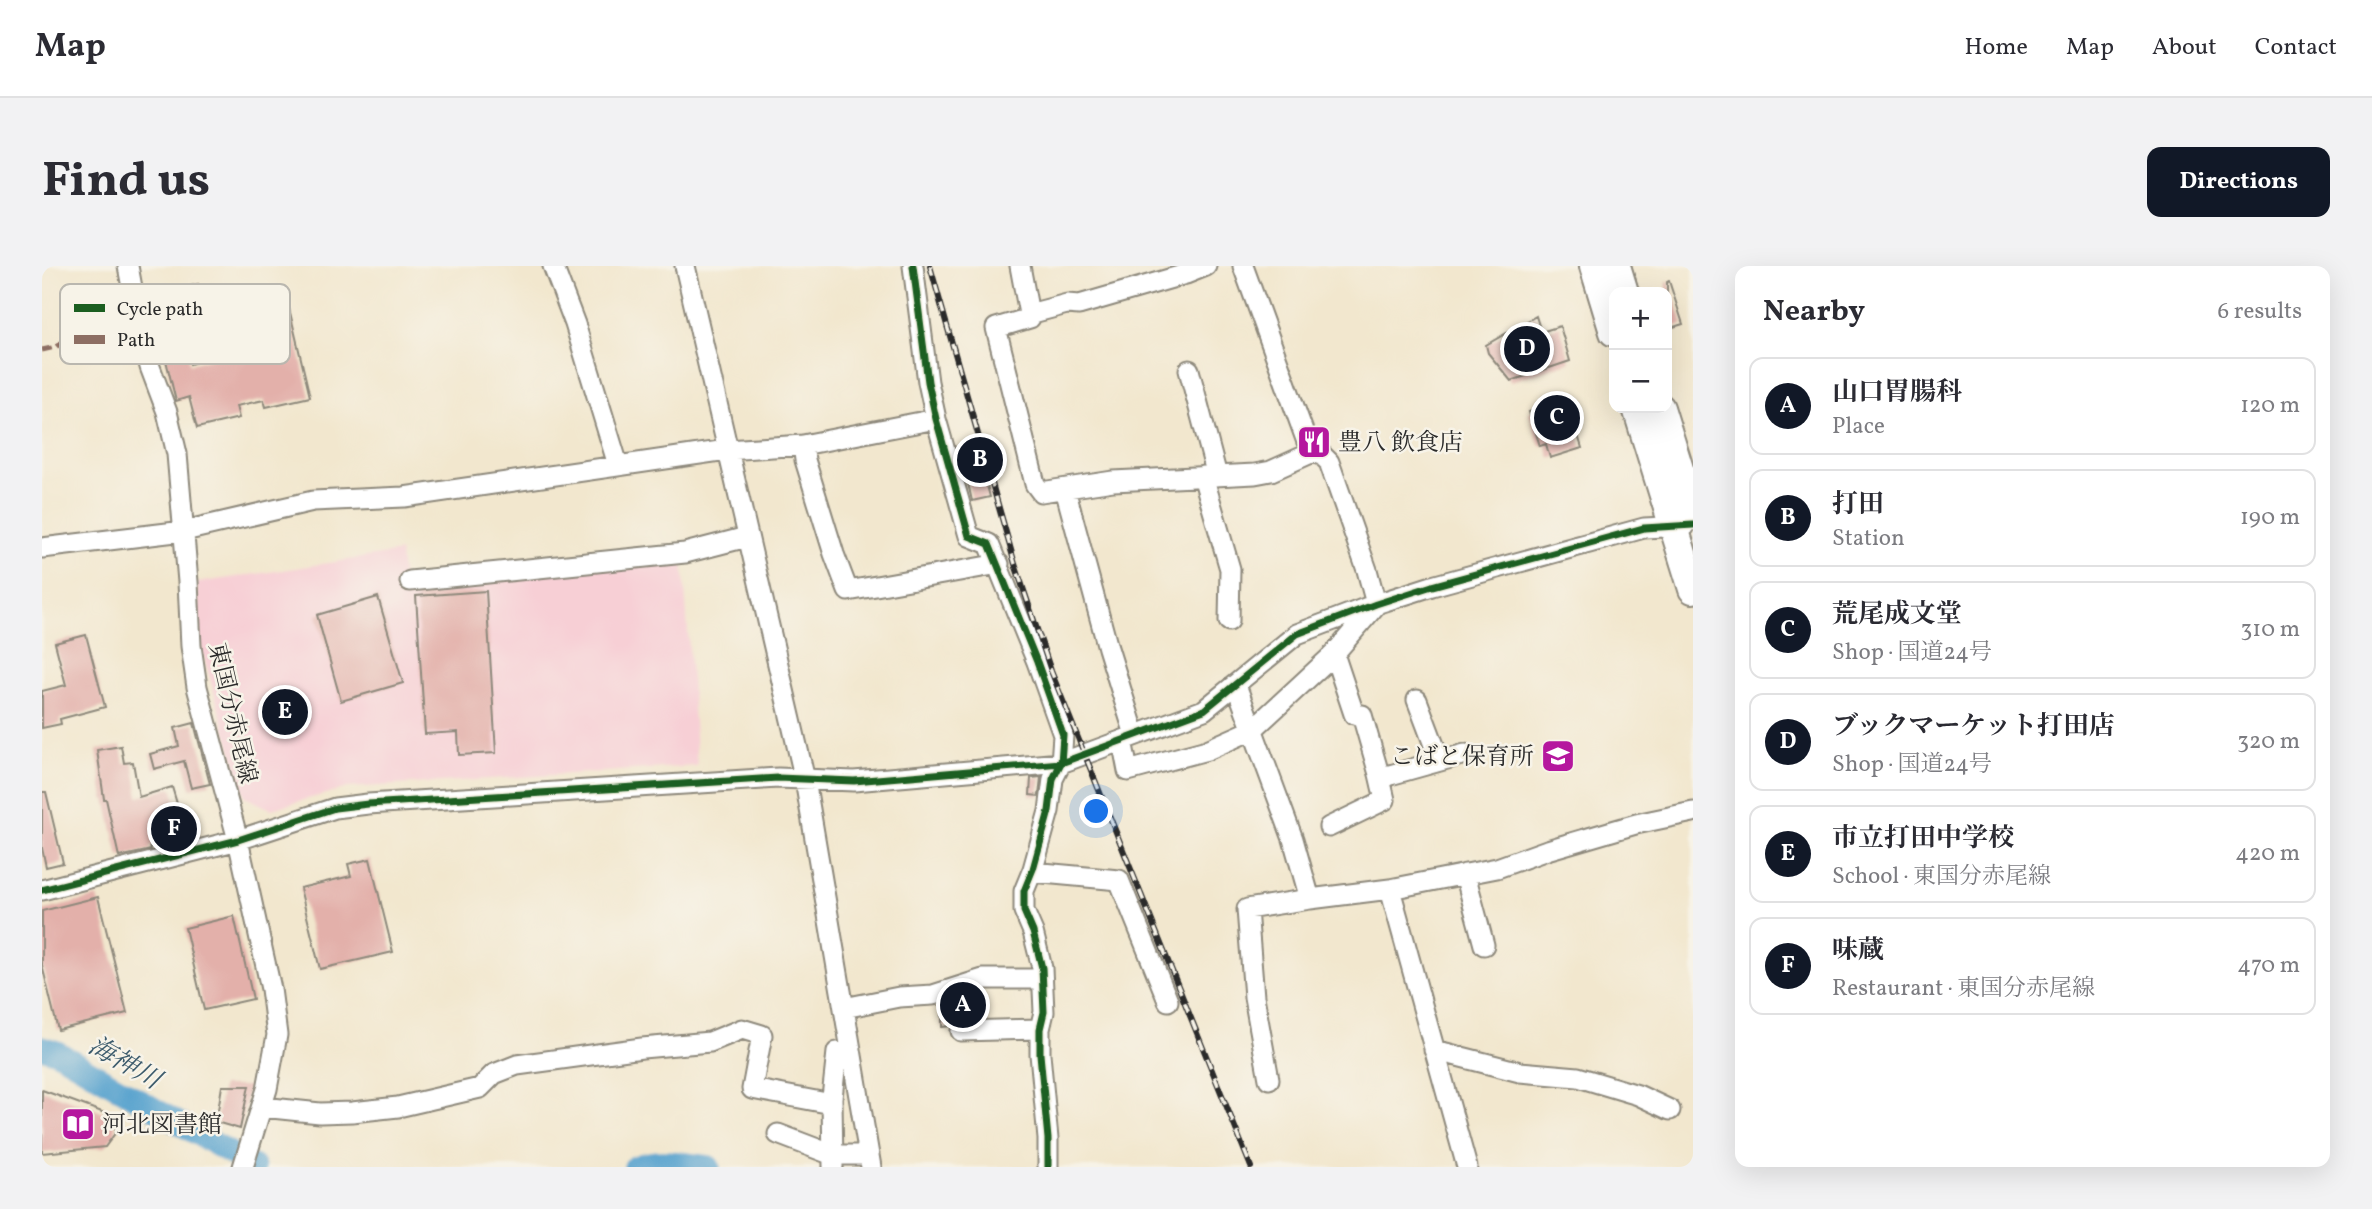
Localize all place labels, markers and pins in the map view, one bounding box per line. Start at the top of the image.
pin: D [1504,323,1550,375]
pin: C [1534,392,1580,444]
restaurant icon: 豊八 飲食店 [1295,423,1333,461]
place label: 豊八 飲食店 [1338,427,1463,461]
pin: B [957,434,1003,486]
pin: E [262,686,308,738]
school or university icon: こばと保育所 [1539,737,1577,775]
place label: こばと保育所 [1390,741,1534,775]
pin: F [151,803,197,855]
pin: A [940,979,986,1031]
library icon: 河北図書館 [59,1105,97,1143]
place label: 河北図書館 [102,1109,222,1143]

